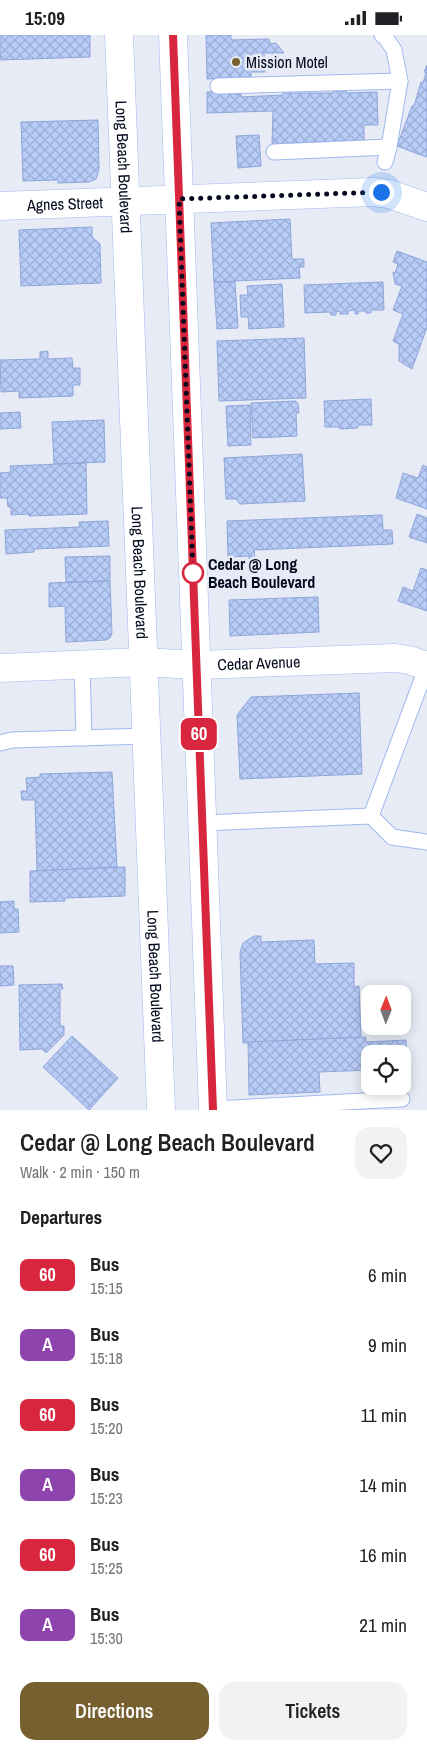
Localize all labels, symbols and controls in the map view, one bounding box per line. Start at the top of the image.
text: 15:09 [25,5,65,31]
place label: Mission Motel [246,51,328,73]
marker: Mission Motel [230,56,242,68]
street label: Long Beach Boulevard [111,100,138,234]
your location [369,180,394,205]
street label: Agnes Street [26,191,104,216]
street label: Long Beach Boulevard [126,506,154,639]
place label: Cedar @ Long Beach Boulevard [208,553,315,593]
marker: Cedar @ Long Beach Boulevard [182,562,204,584]
street label: Cedar Avenue [217,650,301,675]
line badge: 60 [176,718,222,750]
text: 60 [191,721,207,746]
street label: Long Beach Boulevard [142,909,169,1043]
north arrow [361,985,411,1035]
map controls [361,985,411,1095]
button: locate [361,1045,411,1095]
text: Cedar @ Long Beach Boulevard [20,1126,315,1158]
button: heart [355,1127,407,1179]
text: Walk · 2 min · 150 m [20,1161,140,1183]
text: Departures [20,1204,102,1230]
text: Bus [90,1251,119,1277]
text: 60 [39,1262,56,1287]
text: 6 min [368,1262,407,1288]
text: 15:15 [90,1277,123,1299]
text: Bus [90,1321,119,1347]
text: A [42,1332,53,1357]
text: 9 min [368,1332,407,1358]
text: 15:18 [90,1347,123,1369]
text: Bus [90,1391,119,1417]
text: 60 [39,1402,56,1427]
text: 11 min [361,1402,407,1428]
text: 15:20 [90,1417,123,1439]
text: Bus [90,1461,119,1487]
text: A [42,1472,53,1497]
text: 14 min [359,1472,407,1498]
text: 15:23 [90,1487,123,1509]
text: Bus [90,1531,119,1557]
text: 60 [39,1542,56,1567]
text: 16 min [359,1542,407,1568]
text: 15:25 [90,1557,123,1579]
text: Bus [90,1601,119,1627]
text: A [42,1612,53,1637]
text: 21 min [359,1612,407,1638]
text: 15:30 [90,1627,123,1649]
button: Directions [20,1682,209,1740]
button: Tickets [219,1682,407,1740]

